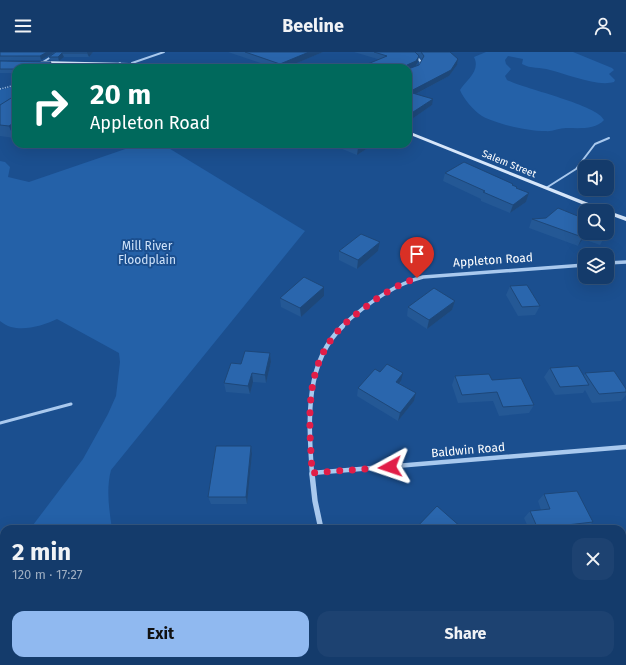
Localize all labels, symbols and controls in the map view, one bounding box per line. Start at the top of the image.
icon: menu [12,15,34,37]
text: Beeline [282,15,344,37]
icon: person [592,15,614,37]
text: 20 m [90,78,151,111]
icon: right [24,80,76,132]
text: Appleton Road [90,112,210,134]
street label: Salem Street [480,148,538,180]
map controls [578,160,614,284]
button: sound [578,160,614,196]
button: search [578,204,614,240]
pin [400,237,434,278]
park label: Mill River Floodplain [118,239,176,267]
icon: arrive [406,243,428,265]
button: layers [578,248,614,284]
street label: Appleton Road [453,250,533,270]
street label: Baldwin Road [430,440,506,460]
position arrow [369,446,411,488]
text: 2 min [12,538,71,566]
button: close [572,538,614,580]
text: 120 m · 17:27 [12,567,83,582]
button: Exit [12,611,309,657]
button: Share [317,611,614,657]

